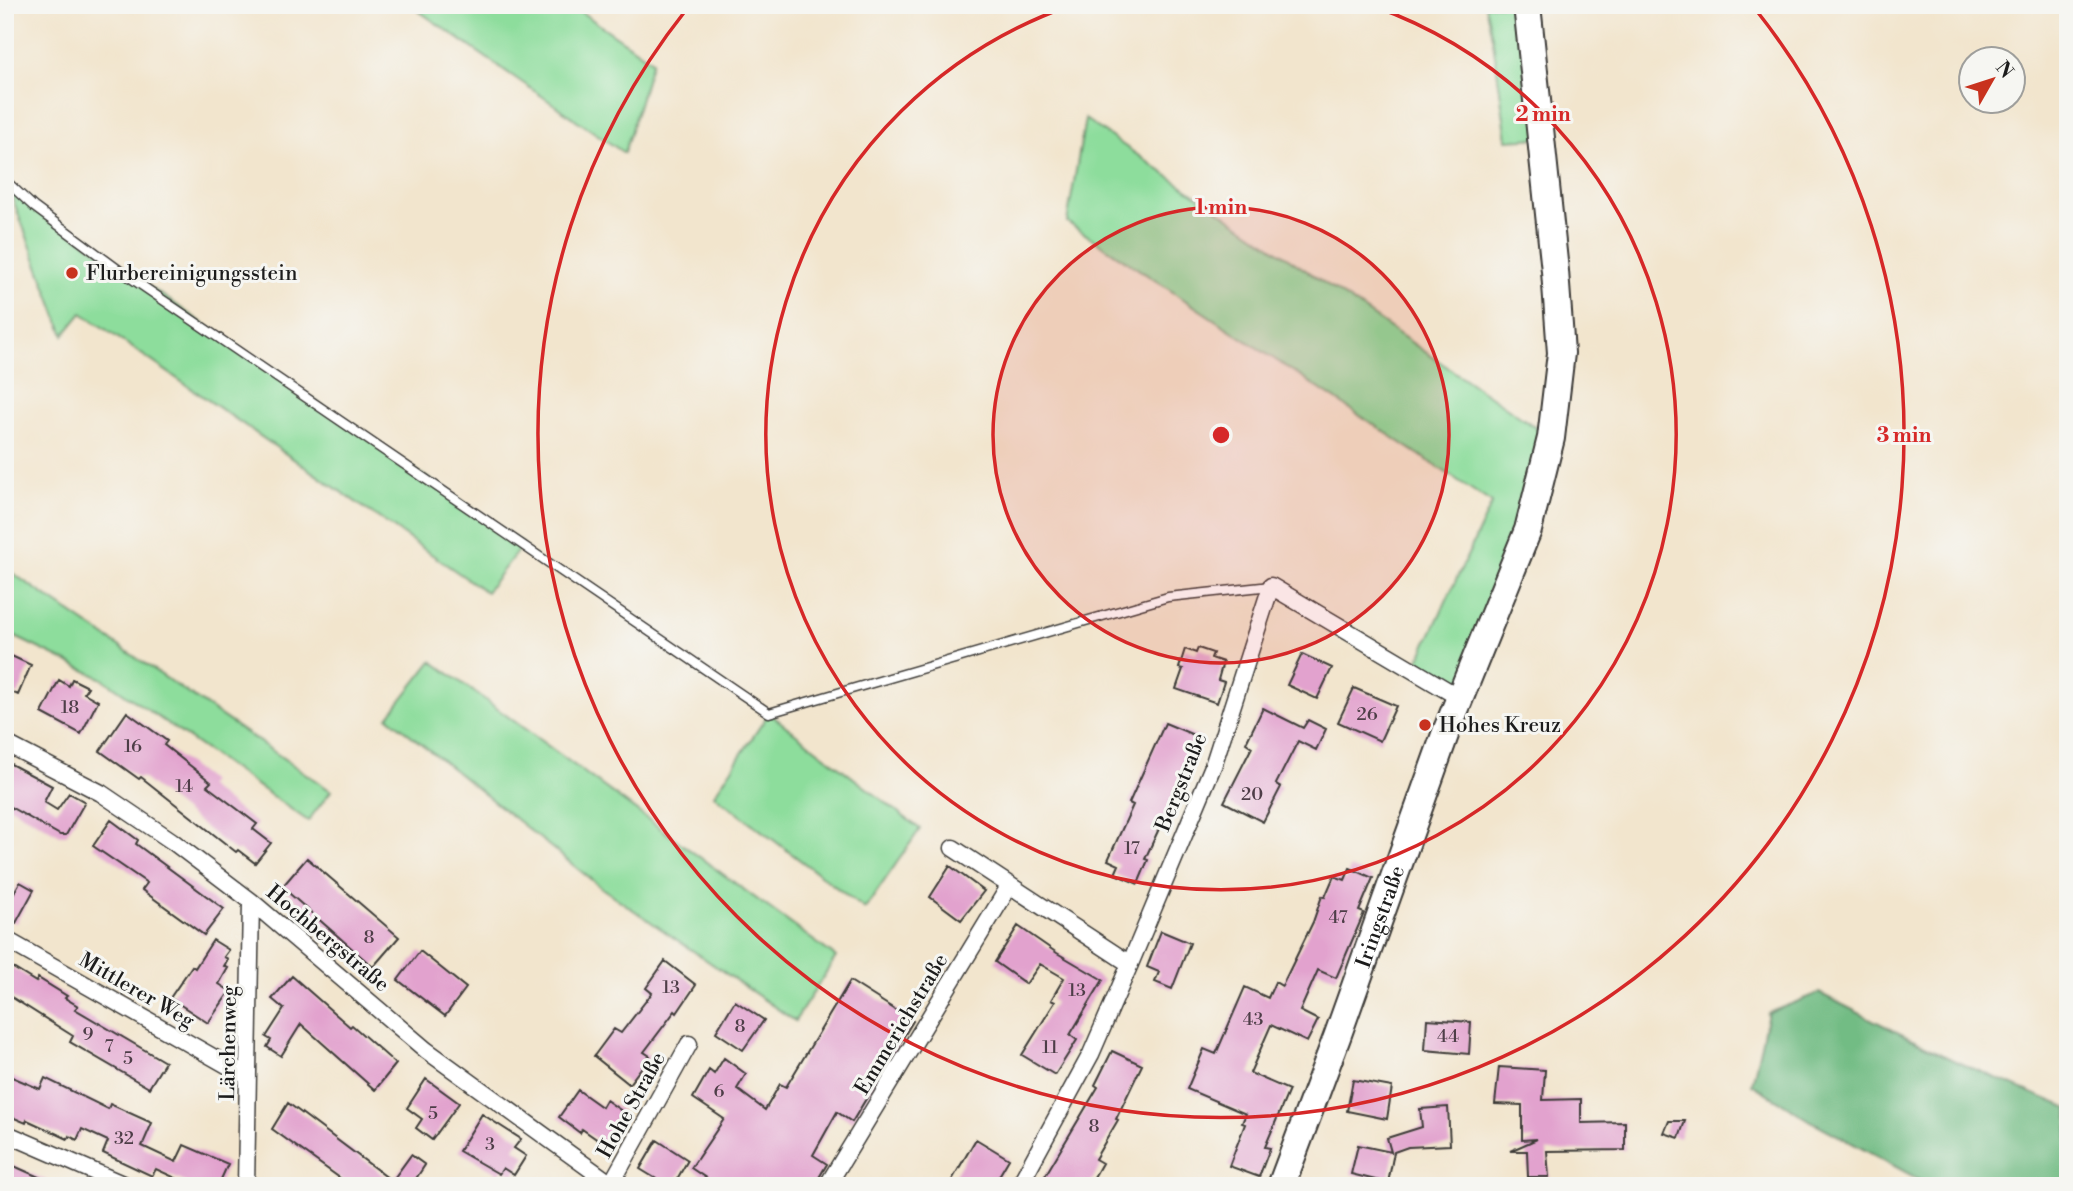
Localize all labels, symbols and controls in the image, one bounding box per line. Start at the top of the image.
north arrow [1958,46,2028,116]
text: N [1990,57,2018,83]
text: 2 min [1515,102,1571,128]
text: 1 min [1195,195,1247,221]
place label: Flurbereinigungsstein [86,261,298,287]
marker: Flurbereinigungsstein [64,265,80,281]
centre of rings [1209,423,1233,447]
text: 3 min [1877,423,1931,449]
house number: 18 [61,696,79,719]
house number: 26 [1356,703,1378,726]
place label: Hohes Kreuz [1439,713,1561,739]
marker: Hohes Kreuz [1417,717,1433,733]
street label: Bergstraße [1150,729,1213,836]
house number: 16 [124,735,142,758]
house number: 14 [175,775,193,798]
house number: 20 [1241,783,1263,806]
house number: 17 [1124,837,1140,860]
street label: Iringstraße [1351,862,1411,972]
street label: Hochbergstraße [261,880,394,998]
house number: 47 [1328,906,1348,929]
house number: 8 [363,926,375,949]
street label: Mittlerer Weg [74,947,199,1035]
street label: Emmerichstraße [849,949,954,1100]
house number: 13 [662,976,680,999]
house number: 13 [1068,979,1086,1002]
street label: Lärchenweg [215,985,243,1101]
house number: 43 [1243,1008,1263,1031]
house number: 8 [734,1015,746,1038]
house number: 9 [83,1023,94,1046]
house number: 44 [1437,1025,1459,1048]
house number: 7 [104,1035,114,1058]
house number: 11 [1042,1036,1058,1059]
house number: 5 [123,1047,133,1070]
street label: Hohe Straße [592,1048,672,1163]
house number: 6 [714,1080,725,1103]
house number: 5 [428,1102,438,1125]
house number: 8 [1088,1115,1100,1138]
house number: 32 [114,1127,134,1150]
house number: 3 [485,1133,495,1156]

